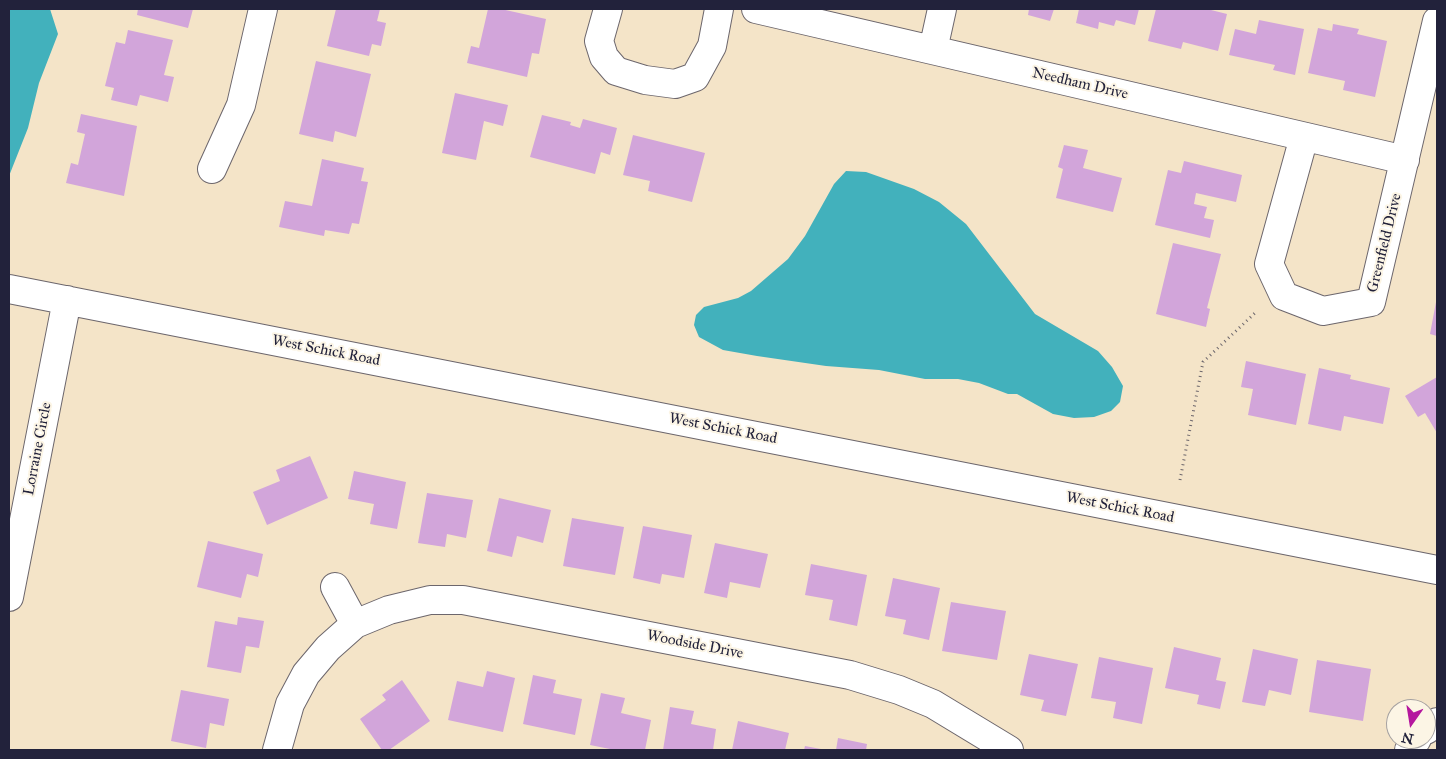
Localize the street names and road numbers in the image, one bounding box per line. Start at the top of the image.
street label: Needham Drive [1030,64,1130,104]
street label: Greenfield Drive [1364,192,1406,294]
street label: West Schick Road [270,332,382,370]
street label: Lorraine Circle [20,401,56,497]
street label: West Schick Road [667,410,779,448]
street label: West Schick Road [1064,489,1176,527]
street label: Woodside Drive [645,627,745,663]

